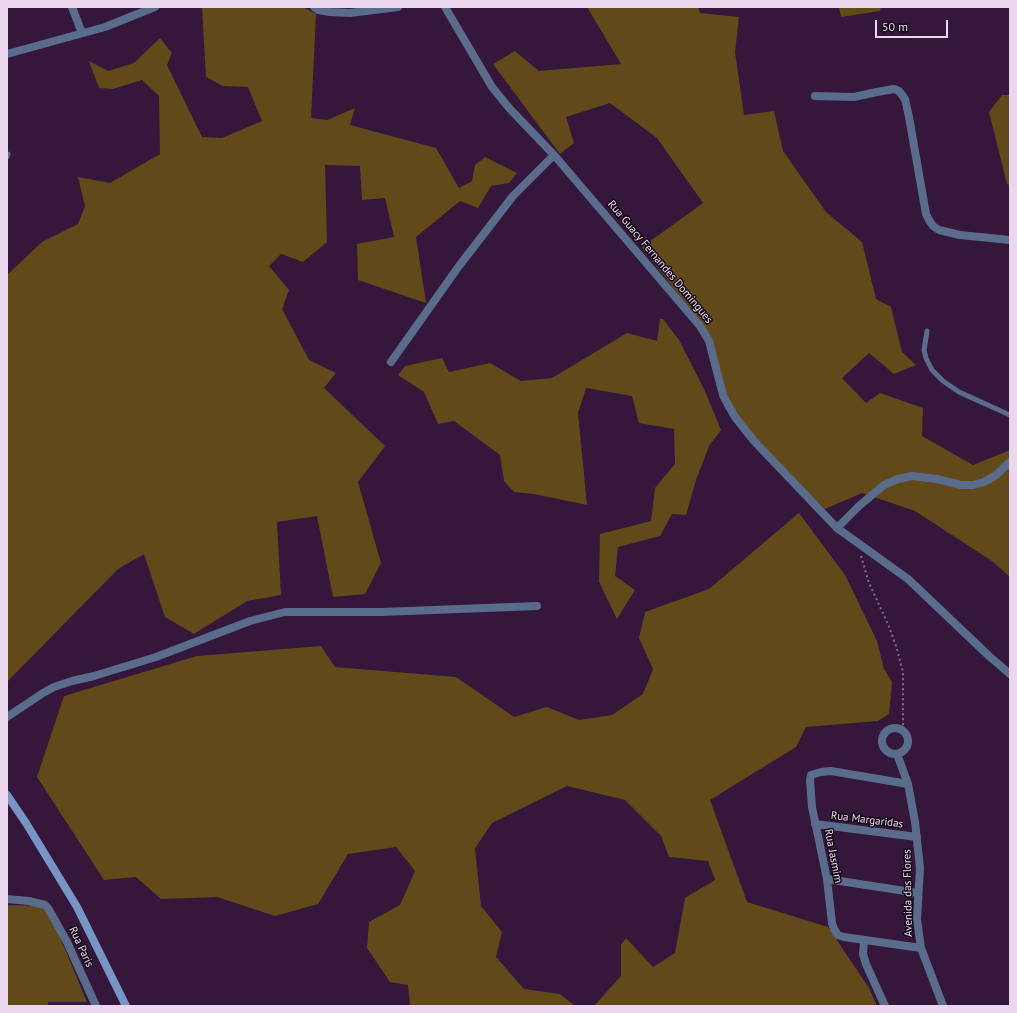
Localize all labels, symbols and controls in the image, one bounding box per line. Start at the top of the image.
scale bar [877,12,950,38]
text: 50 m [882,19,908,34]
street label: Rua Guacy Fernandes Domingues [605,198,715,326]
street label: Rua Margaridas [830,809,904,831]
street label: Rua Jasmim [821,828,845,884]
street label: Avenida das Flores [901,849,915,937]
street label: Rua Paris [66,925,96,969]

